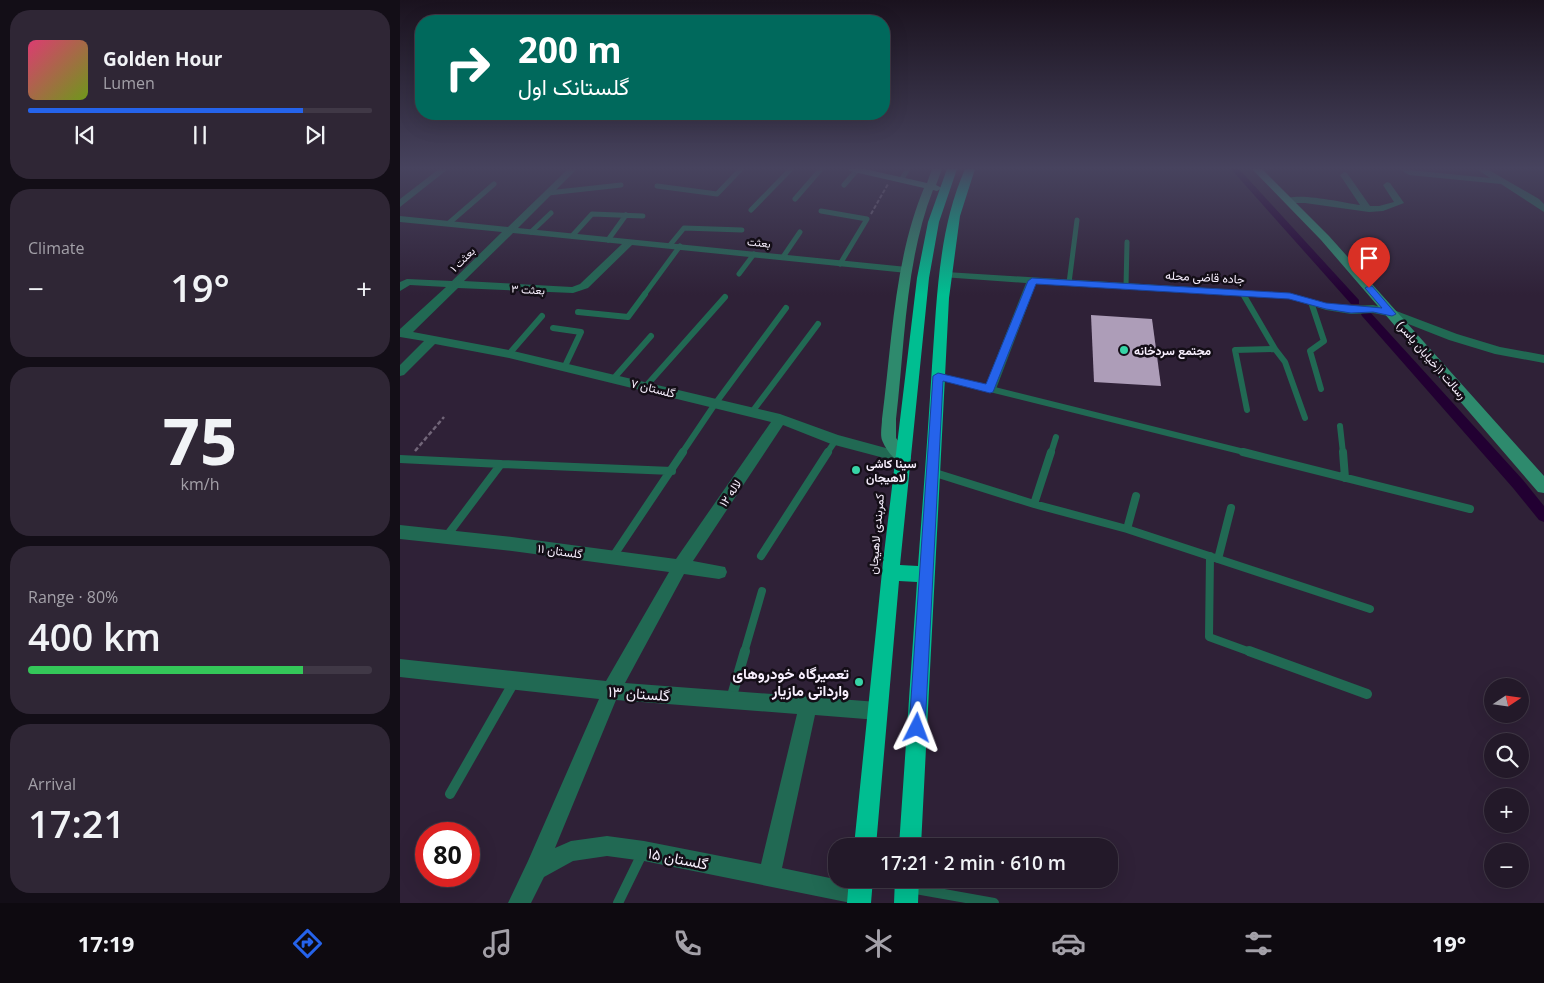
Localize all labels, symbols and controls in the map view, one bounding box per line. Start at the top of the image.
text: 200 m [518,26,622,73]
icon: right [435,35,500,100]
text: Golden Hour [103,46,222,72]
text: گلستانک اول [518,71,629,101]
text: Lumen [103,72,155,94]
icon: previous [71,121,99,149]
icon: pause [186,121,214,149]
icon: next [301,121,329,149]
street label: بعثت [746,233,772,251]
text: Climate [28,237,85,259]
pin [1348,237,1390,288]
street label: بعثت ۱ [446,243,478,275]
icon: arrive [1355,244,1383,272]
text: 19° [170,261,230,313]
street label: جاده قاضی محله [1165,266,1245,288]
text: − [28,269,44,307]
text: + [356,269,372,307]
street label: بعثت ۳ [511,281,545,297]
street label: رسالت ۱(خیابان یاسر) [1393,317,1471,403]
place label: مجتمع سردخانه [1134,342,1212,359]
marker: مجتمع سردخانه [1118,344,1130,356]
street label: گلستان ۷ [629,374,677,402]
text: 75 [163,396,237,484]
place label: سینا کاشی لاهیجان [866,455,917,486]
marker: سینا کاشی لاهیجان [850,464,862,476]
text: km/h [181,473,219,495]
street label: لاله ۱۲ [715,476,745,510]
street label: کمربندی لاهیجان [864,493,888,575]
street label: گلستان ۱۱ [536,539,584,563]
text: Range · 80% [28,586,118,608]
text: 400 km [28,610,161,662]
place label: تعمیرگاه خودروهای وارداتی مازیار [732,663,849,700]
marker: تعمیرگاه خودروهای وارداتی مازیار [853,676,865,688]
north arrow [1484,678,1529,722]
map controls [1484,678,1529,888]
street label: گلستان ۱۳ [607,681,671,705]
position arrow [890,701,942,753]
button: search [1484,733,1529,778]
text: Arrival [28,773,76,795]
button: + [1484,788,1529,833]
text: 17:21 [28,797,125,849]
speed limit sign: 80 [415,822,480,887]
street label: گلستان ۱۵ [646,842,710,874]
button: − [1484,843,1529,888]
text: 17:21 · 2 min · 610 m [880,850,1066,876]
icon: directions [290,926,325,961]
icon: music [480,926,515,961]
icon: phone [670,926,705,961]
icon: climate [861,926,896,961]
icon: car [1051,926,1086,961]
icon: filters [1241,926,1276,961]
text: 17:19 [78,928,134,958]
text: 19° [1432,928,1466,958]

